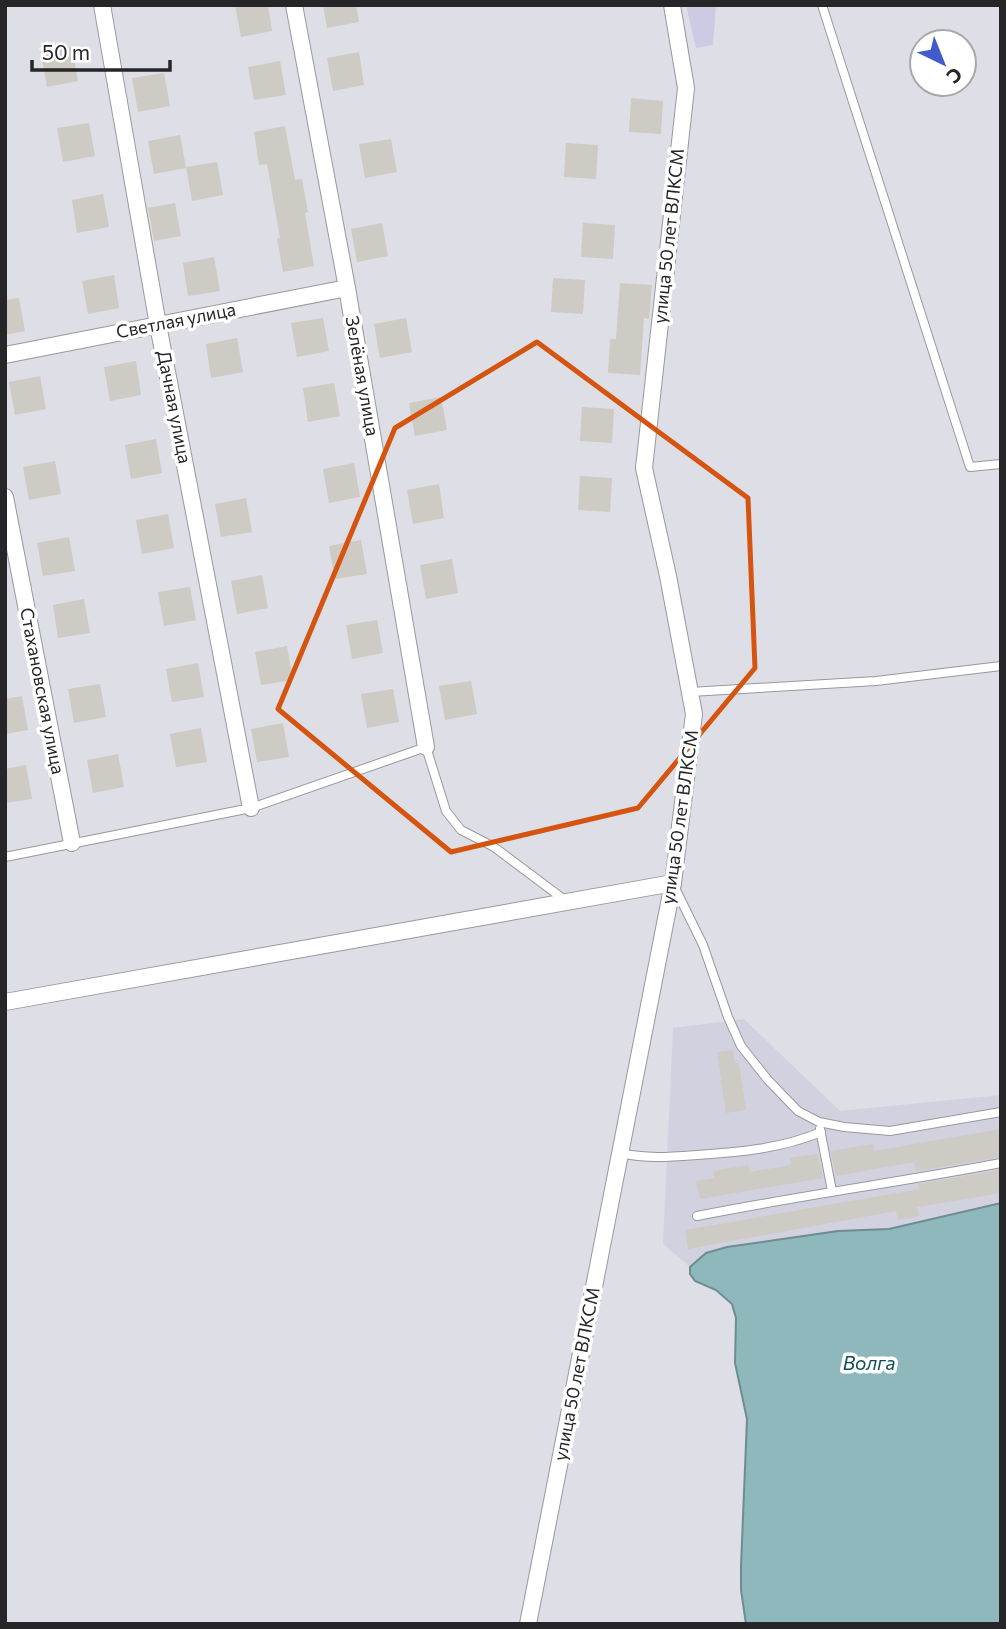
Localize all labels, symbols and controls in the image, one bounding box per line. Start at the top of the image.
scale bar [32,28,170,72]
north arrow [908,28,978,98]
text: 50 m [42,39,90,64]
text: С [942,63,968,89]
street label: улица 50 лет ВЛКСМ [648,147,688,325]
street label: Светлая улица [114,298,237,342]
street label: Зелёная улица [342,314,384,438]
street label: Дачная улица [153,348,197,465]
street label: Стахановская улица [16,606,70,776]
street label: улица 50 лет ВЛКСМ [656,728,702,906]
street label: улица 50 лет ВЛКСМ [548,1285,604,1462]
water label: Волга [843,1351,895,1374]

